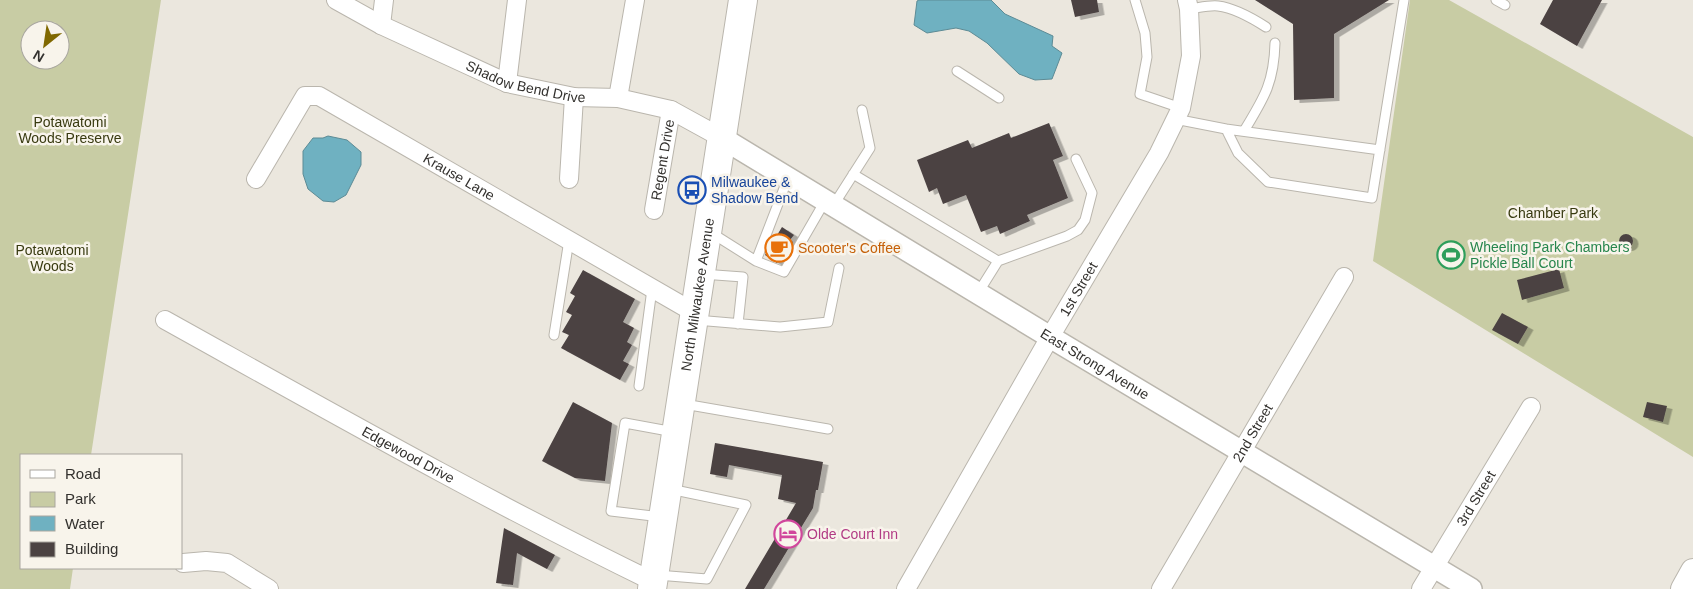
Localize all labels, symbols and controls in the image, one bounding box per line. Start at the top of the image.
north arrow [20,20,70,70]
text: N [30,47,47,66]
street label: Shadow Bend Drive [464,57,586,105]
park label: Potawatomi Woods Preserve [18,114,122,146]
street label: Regent Drive [648,118,677,201]
street label: Krause Lane [421,150,498,204]
place label: Milwaukee & Shadow Bend [711,174,798,206]
bus stop icon: Milwaukee & Shadow Bend [677,175,707,205]
park label: Chamber Park [1508,205,1599,221]
street label: North Milwaukee Avenue [678,217,717,372]
cafe icon: Scooter's Coffee [764,233,794,263]
place label: Wheeling Park Chambers Pickle Ball Court [1470,239,1630,271]
place label: Scooter's Coffee [798,240,901,256]
sports icon: Wheeling Park Chambers Pickle Ball Court [1436,240,1466,270]
park label: Potawatomi Woods [15,242,89,274]
street label: 1st Street [1056,259,1101,319]
street label: East Strong Avenue [1038,325,1152,403]
street label: 2nd Street [1229,401,1276,465]
street label: Edgewood Drive [359,423,457,486]
legend [20,454,182,569]
text: Road [65,465,101,482]
street label: 3rd Street [1453,468,1499,529]
text: Park [65,490,96,507]
text: Water [65,515,104,532]
hotel icon: Olde Court Inn [773,519,803,549]
place label: Olde Court Inn [807,526,898,542]
text: Building [65,540,118,557]

